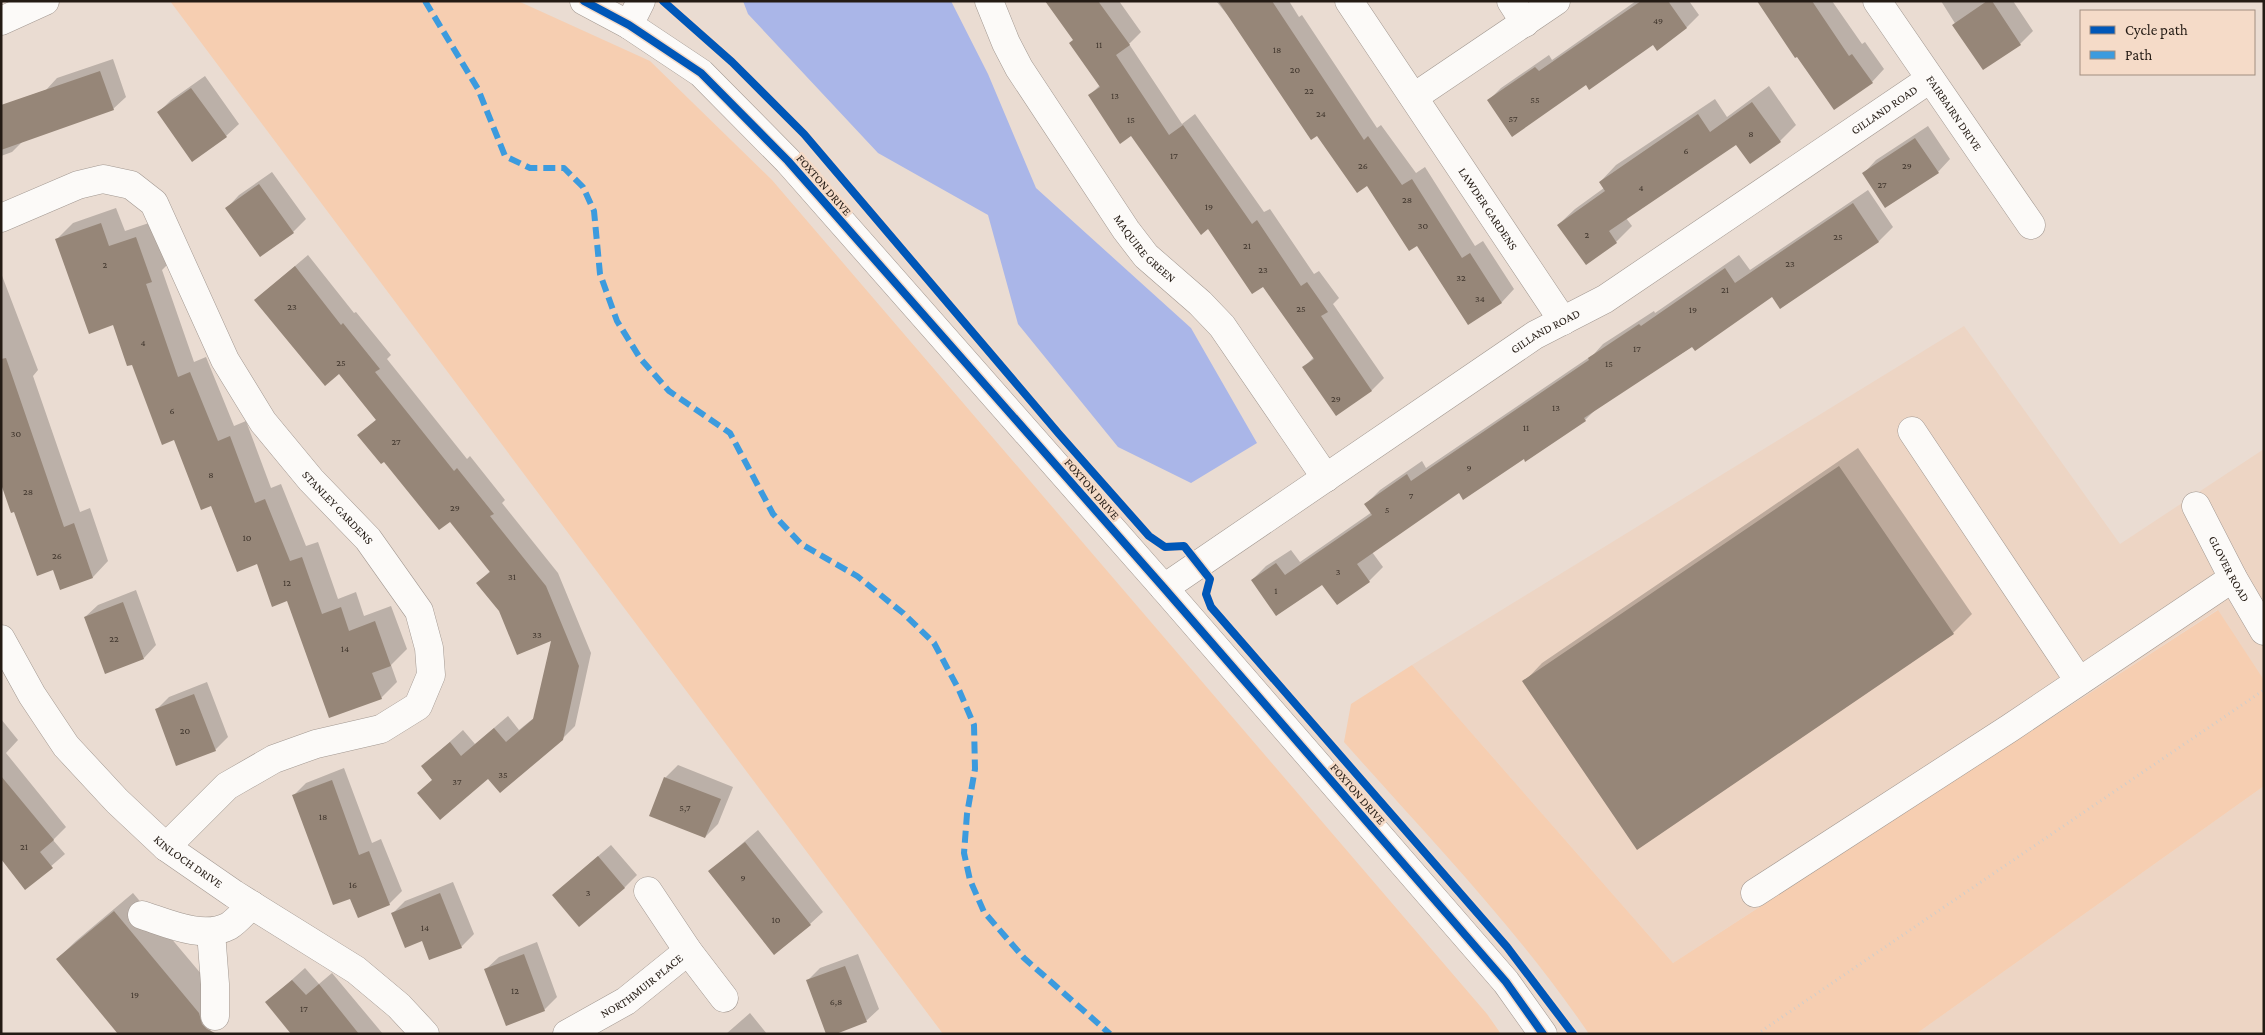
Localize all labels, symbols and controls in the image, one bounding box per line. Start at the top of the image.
legend [2080,10,2255,75]
house number: 49 [1653,15,1663,26]
text: Cycle path [2125,22,2188,39]
house number: 11 [1096,39,1102,50]
house number: 18 [1273,44,1281,55]
text: Path [2125,47,2152,63]
house number: 20 [1290,64,1301,75]
street label: FAIRBAIRN DRIVE [1923,73,1985,154]
street label: GILLAND ROAD [1848,82,1920,137]
house number: 22 [1304,85,1314,96]
house number: 13 [1111,90,1119,101]
house number: 55 [1530,94,1540,105]
house number: 24 [1316,108,1326,119]
house number: 57 [1508,113,1518,124]
house number: 15 [1127,114,1135,125]
house number: 8 [1748,128,1754,139]
house number: 6 [1683,145,1689,156]
house number: 17 [1170,150,1178,161]
street label: FOXTON DRIVE [794,151,855,219]
house number: 26 [1358,160,1368,171]
house number: 29 [1902,160,1912,171]
street label: LAWDER GARDENS [1455,165,1521,253]
house number: 27 [1877,179,1887,190]
house number: 4 [1638,182,1644,193]
house number: 28 [1402,194,1412,205]
house number: 19 [1205,201,1213,212]
street label: MAQUIRE GREEN [1111,212,1179,286]
house number: 30 [1418,220,1429,231]
house number: 2 [1585,229,1590,240]
house number: 25 [1833,231,1843,242]
house number: 21 [1243,240,1251,251]
house number: 23 [1785,258,1795,269]
house number: 2 [103,259,108,270]
house number: 23 [1258,264,1268,275]
house number: 32 [1456,272,1466,283]
house number: 21 [1721,284,1729,295]
house number: 34 [1475,293,1485,304]
house number: 23 [287,301,297,312]
house number: 25 [1296,303,1306,314]
house number: 19 [1689,304,1697,315]
street label: GILLAND ROAD [1508,306,1582,356]
house number: 4 [140,337,146,348]
house number: 17 [1633,343,1641,354]
house number: 25 [336,357,346,368]
house number: 15 [1605,358,1613,369]
house number: 29 [1331,393,1341,404]
house number: 13 [1552,402,1560,413]
house number: 6 [169,405,175,416]
house number: 11 [1523,422,1529,433]
house number: 30 [11,428,22,439]
house number: 27 [391,436,401,447]
street label: FOXTON DRIVE [1062,455,1123,523]
house number: 9 [1466,462,1472,473]
street label: STANLEY GARDENS [299,468,377,547]
house number: 8 [208,469,214,480]
house number: 28 [23,486,33,497]
house number: 7 [1409,490,1414,501]
house number: 29 [450,502,460,513]
house number: 5 [1385,504,1390,515]
house number: 10 [243,532,252,543]
street label: GLOVER ROAD [2206,533,2252,604]
house number: 26 [52,550,62,561]
house number: 3 [1336,566,1341,577]
house number: 31 [508,571,516,582]
house number: 12 [283,577,291,588]
house number: 1 [1274,585,1278,596]
house number: 33 [532,629,542,640]
house number: 22 [109,633,119,644]
house number: 14 [341,643,349,654]
house number: 20 [180,725,191,736]
street label: FOXTON DRIVE [1328,760,1389,828]
house number: 35 [498,769,508,780]
house number: 37 [452,776,462,787]
house number: 5,7 [679,802,691,813]
house number: 18 [319,811,327,822]
street label: KINLOCH DRIVE [151,832,226,891]
house number: 21 [20,841,28,852]
house number: 9 [740,872,746,883]
house number: 16 [349,879,357,890]
house number: 3 [586,887,591,898]
house number: 10 [772,914,781,925]
house number: 14 [421,922,429,933]
street label: NORTHMUIR PLACE [598,951,686,1021]
house number: 12 [511,985,519,996]
house number: 19 [131,989,139,1000]
house number: 6,8 [830,996,842,1007]
house number: 17 [300,1003,308,1014]

